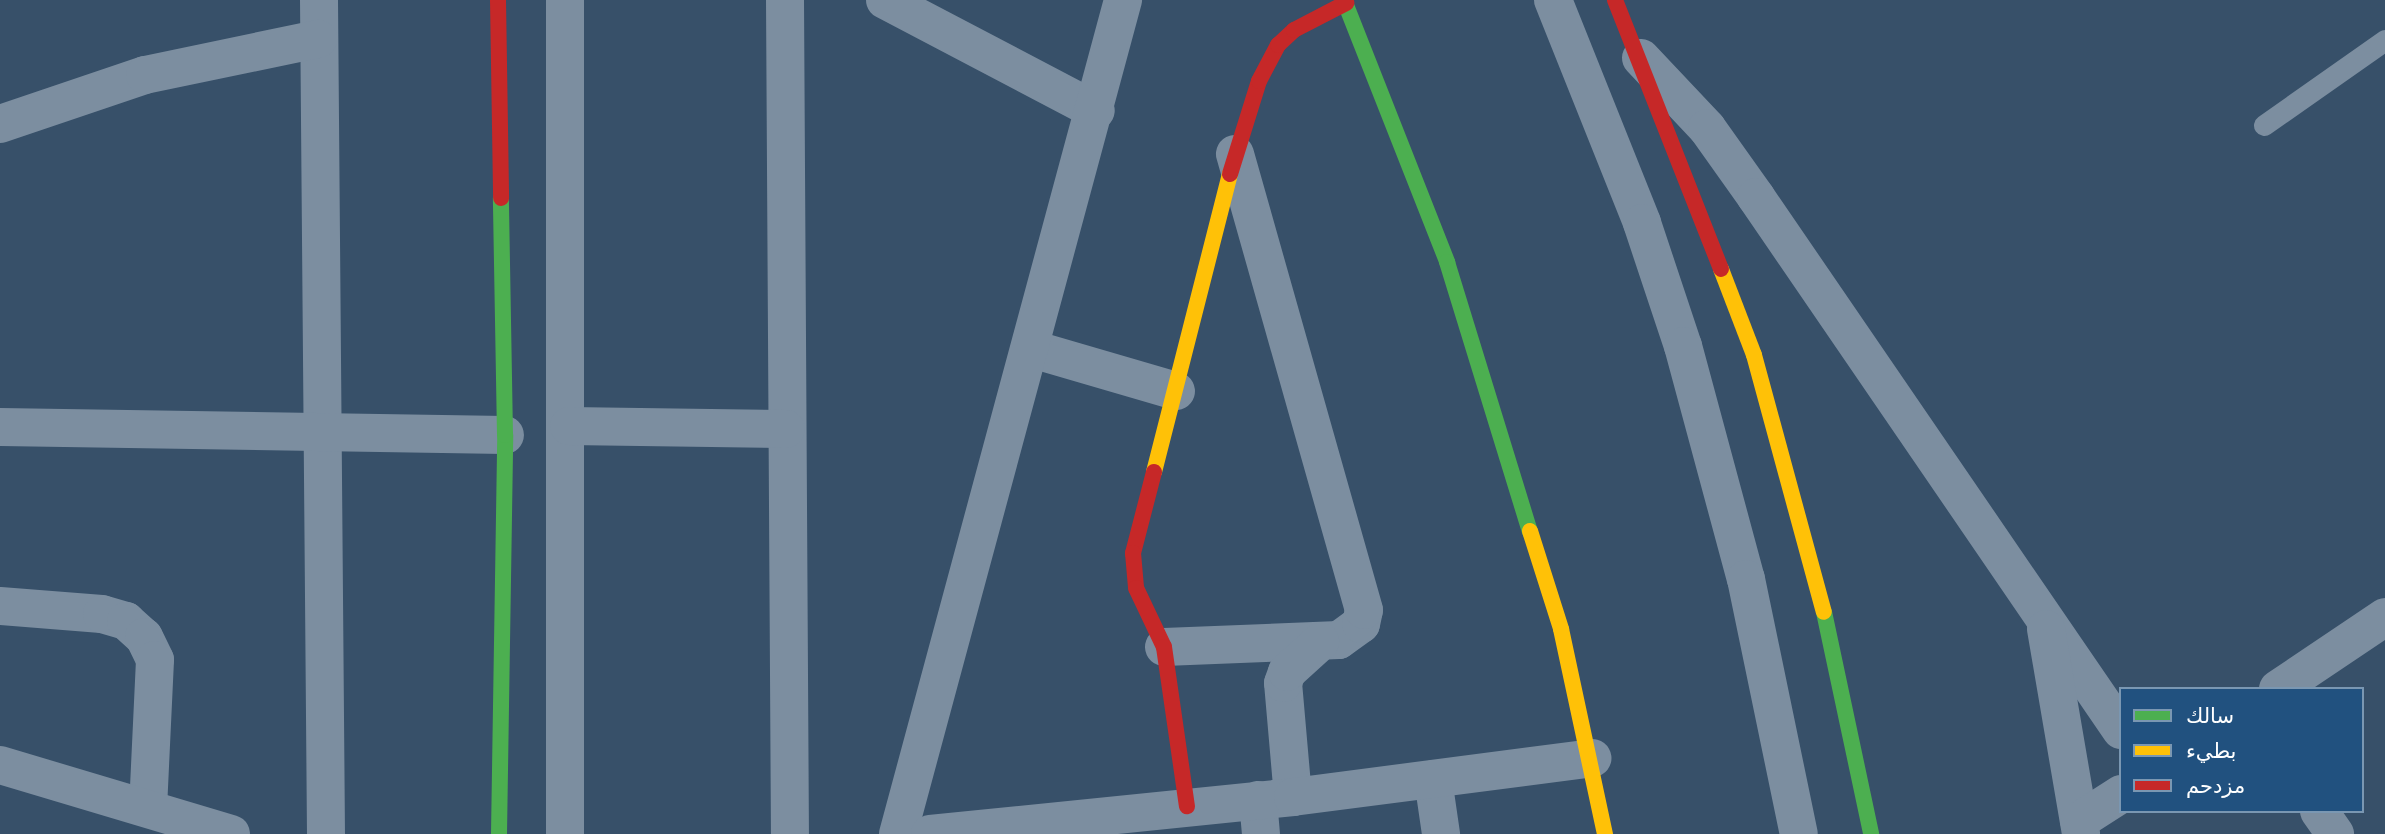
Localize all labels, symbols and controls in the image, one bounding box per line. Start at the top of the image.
legend [2119,687,2364,813]
text: سالك [2186,704,2234,728]
text: بطيء [2186,739,2236,763]
text: مزدحم [2186,774,2245,798]

